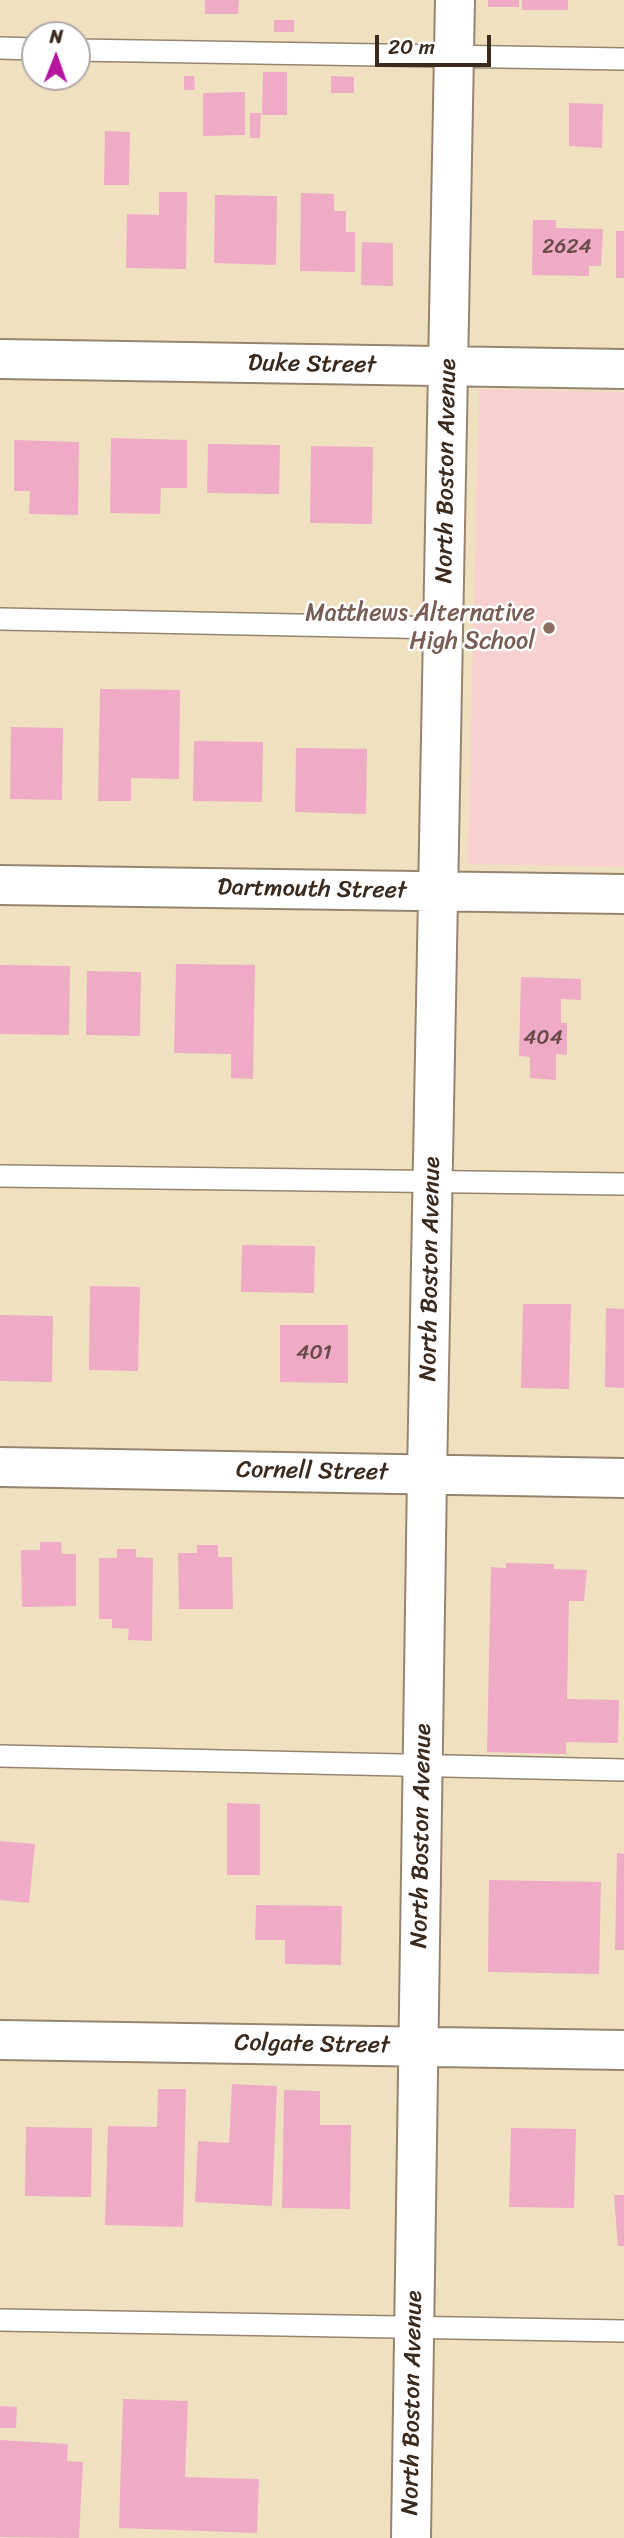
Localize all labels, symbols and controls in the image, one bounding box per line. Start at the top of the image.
text: N [49,20,63,53]
north arrow [21,21,91,91]
scale bar [379,21,494,65]
text: 20 m [388,28,435,66]
house number: 2624 [542,235,592,261]
street label: Duke Street [248,349,376,381]
street label: North Boston Avenue [431,358,463,584]
place label: Matthews Alternative High School [305,600,535,656]
marker: Matthews Alternative High School [541,620,557,636]
street label: Dartmouth Street [217,874,407,906]
house number: 404 [523,1026,563,1052]
street label: North Boston Avenue [415,1156,447,1382]
house number: 401 [296,1341,332,1367]
street label: Cornell Street [236,1456,388,1488]
street label: North Boston Avenue [406,1723,438,1949]
street label: Colgate Street [234,2029,390,2061]
street label: North Boston Avenue [397,2290,429,2516]

